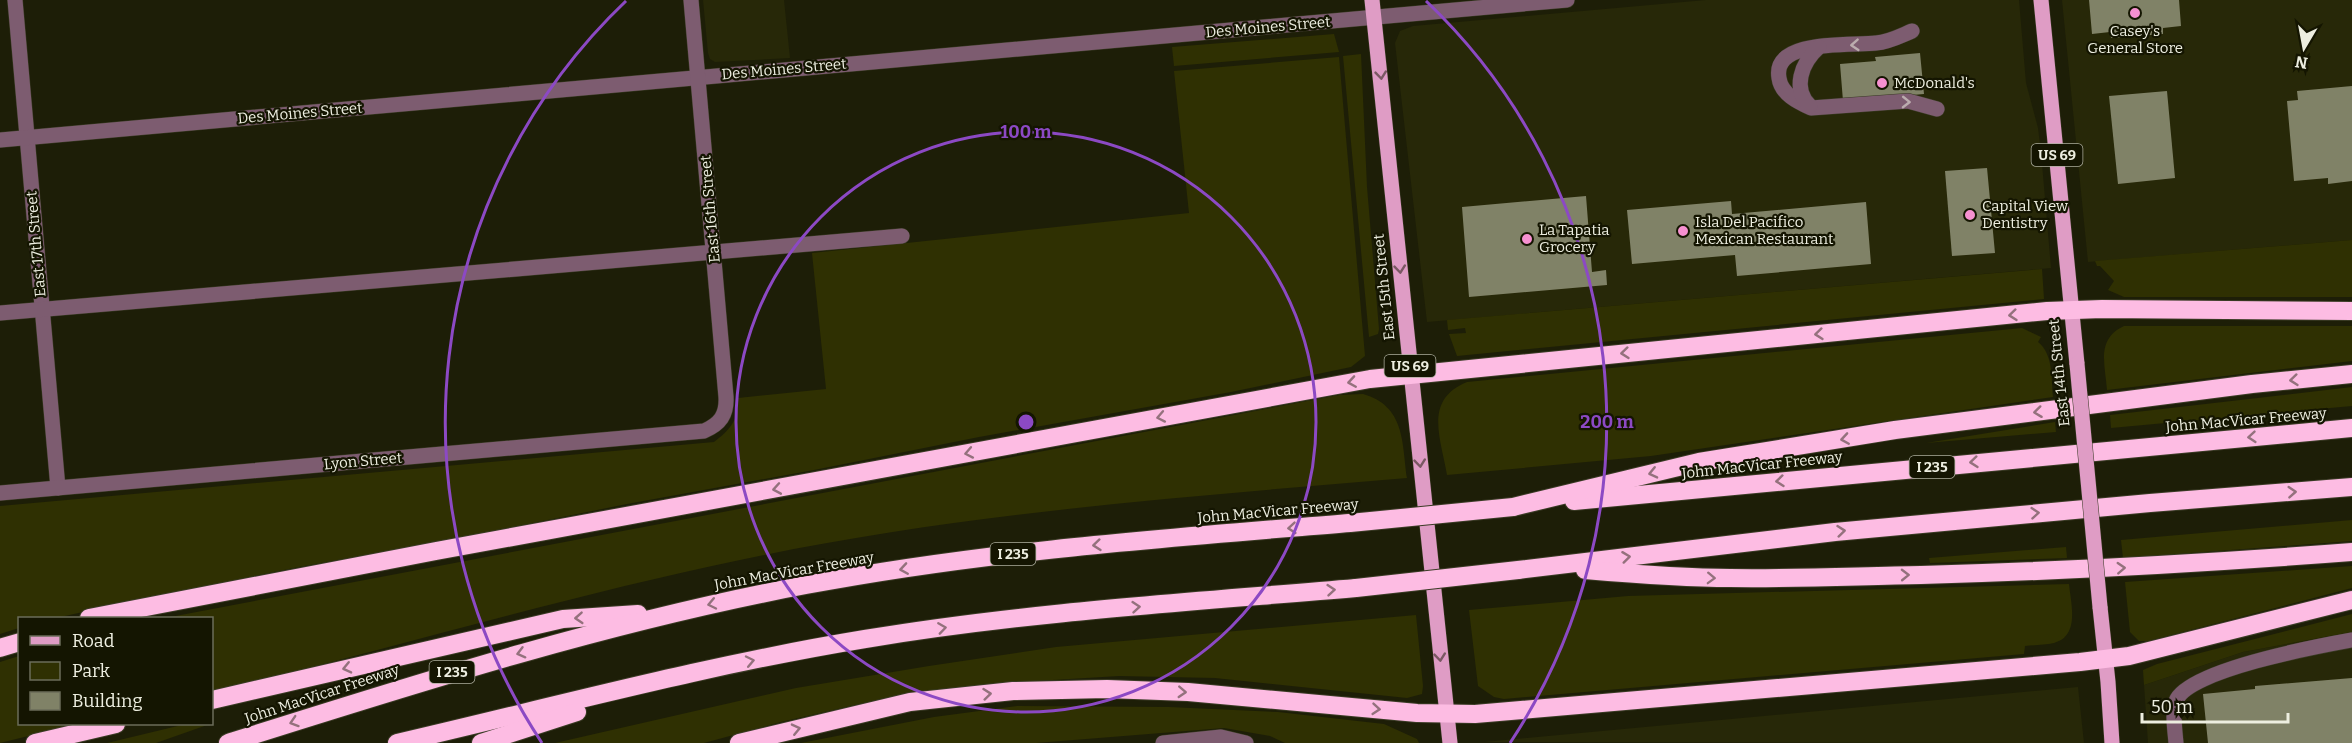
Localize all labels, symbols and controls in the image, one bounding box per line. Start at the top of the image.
marker: Casey's General Store [2128,6,2142,20]
street label: Des Moines Street [1205,13,1332,41]
north arrow [2274,18,2334,78]
place label: Casey's General Store [2087,22,2183,57]
one-way arrow [1851,38,1860,51]
text: N [2294,52,2309,73]
street label: Des Moines Street [721,55,848,83]
one-way arrow [1374,71,1387,80]
place label: McDonald's [1894,74,1975,92]
marker: McDonald's [1875,76,1889,90]
one-way arrow [1902,96,1911,108]
street label: Des Moines Street [237,99,364,127]
text: 100 m [1000,121,1052,143]
road number: US 69 [2032,144,2082,166]
street label: East 16th Street [696,154,724,263]
street label: East 17th Street [22,190,50,298]
place label: Capital View Dentistry [1982,197,2069,232]
marker: Capital View Dentistry [1963,208,1977,222]
place label: Isla Del Pacifico Mexican Restaurant [1695,213,1834,248]
place label: La Tapatia Grocery [1539,221,1609,256]
marker: Isla Del Pacifico Mexican Restaurant [1676,224,1690,238]
street label: East 15th Street [1369,232,1399,341]
marker: La Tapatia Grocery [1520,232,1534,246]
one-way arrow [1393,265,1406,274]
one-way arrow [2008,308,2018,320]
street label: East 14th Street [2044,318,2074,427]
one-way arrow [1814,327,1824,340]
one-way arrow [1620,346,1629,359]
road number: US 69 [1384,355,1436,377]
one-way arrow [2289,373,2298,386]
one-way arrow [1348,375,1358,388]
street label: John MacVicar Freeway [2164,404,2327,436]
one-way arrow [2033,405,2042,417]
one-way arrow [1156,410,1166,423]
text: 200 m [1580,411,1634,433]
centre of rings [1016,412,1036,432]
one-way arrow [2247,430,2256,443]
one-way arrow [1840,432,1849,444]
one-way arrow [964,446,974,459]
street label: John MacVicar Freeway [1680,448,1843,483]
street label: Lyon Street [323,449,404,473]
one-way arrow [1969,455,1979,468]
road number: I 235 [1910,456,1954,478]
one-way arrow [1413,459,1426,468]
one-way arrow [1648,466,1658,479]
one-way arrow [1775,474,1785,487]
one-way arrow [773,482,783,495]
one-way arrow [2287,486,2297,499]
street label: John MacVicar Freeway [1196,495,1359,527]
one-way arrow [2030,507,2039,520]
one-way arrow [1287,521,1296,534]
one-way arrow [1836,525,1845,538]
one-way arrow [1093,538,1102,551]
road number: I 235 [990,543,1036,565]
street label: John MacVicar Freeway [712,548,875,594]
one-way arrow [1622,552,1631,564]
one-way arrow [2117,561,2126,574]
one-way arrow [899,563,909,575]
one-way arrow [1901,569,1910,581]
one-way arrow [1706,571,1715,584]
one-way arrow [1326,584,1335,597]
one-way arrow [707,597,717,610]
one-way arrow [1132,601,1141,614]
one-way arrow [574,611,583,624]
legend [18,617,213,725]
one-way arrow [938,622,947,634]
text: Road [72,630,115,652]
one-way arrow [516,646,527,658]
one-way arrow [1433,653,1446,662]
one-way arrow [745,655,755,668]
text: Park [72,660,111,682]
street label: John MacVicar Freeway [241,660,402,728]
one-way arrow [342,661,352,674]
road number: I 235 [430,661,474,683]
one-way arrow [1178,686,1187,699]
scale bar [2142,686,2288,724]
one-way arrow [983,688,992,701]
text: Building [72,690,143,712]
text: 50 m [2151,696,2193,718]
one-way arrow [1372,702,1381,715]
one-way arrow [289,715,300,727]
one-way arrow [790,723,800,736]

